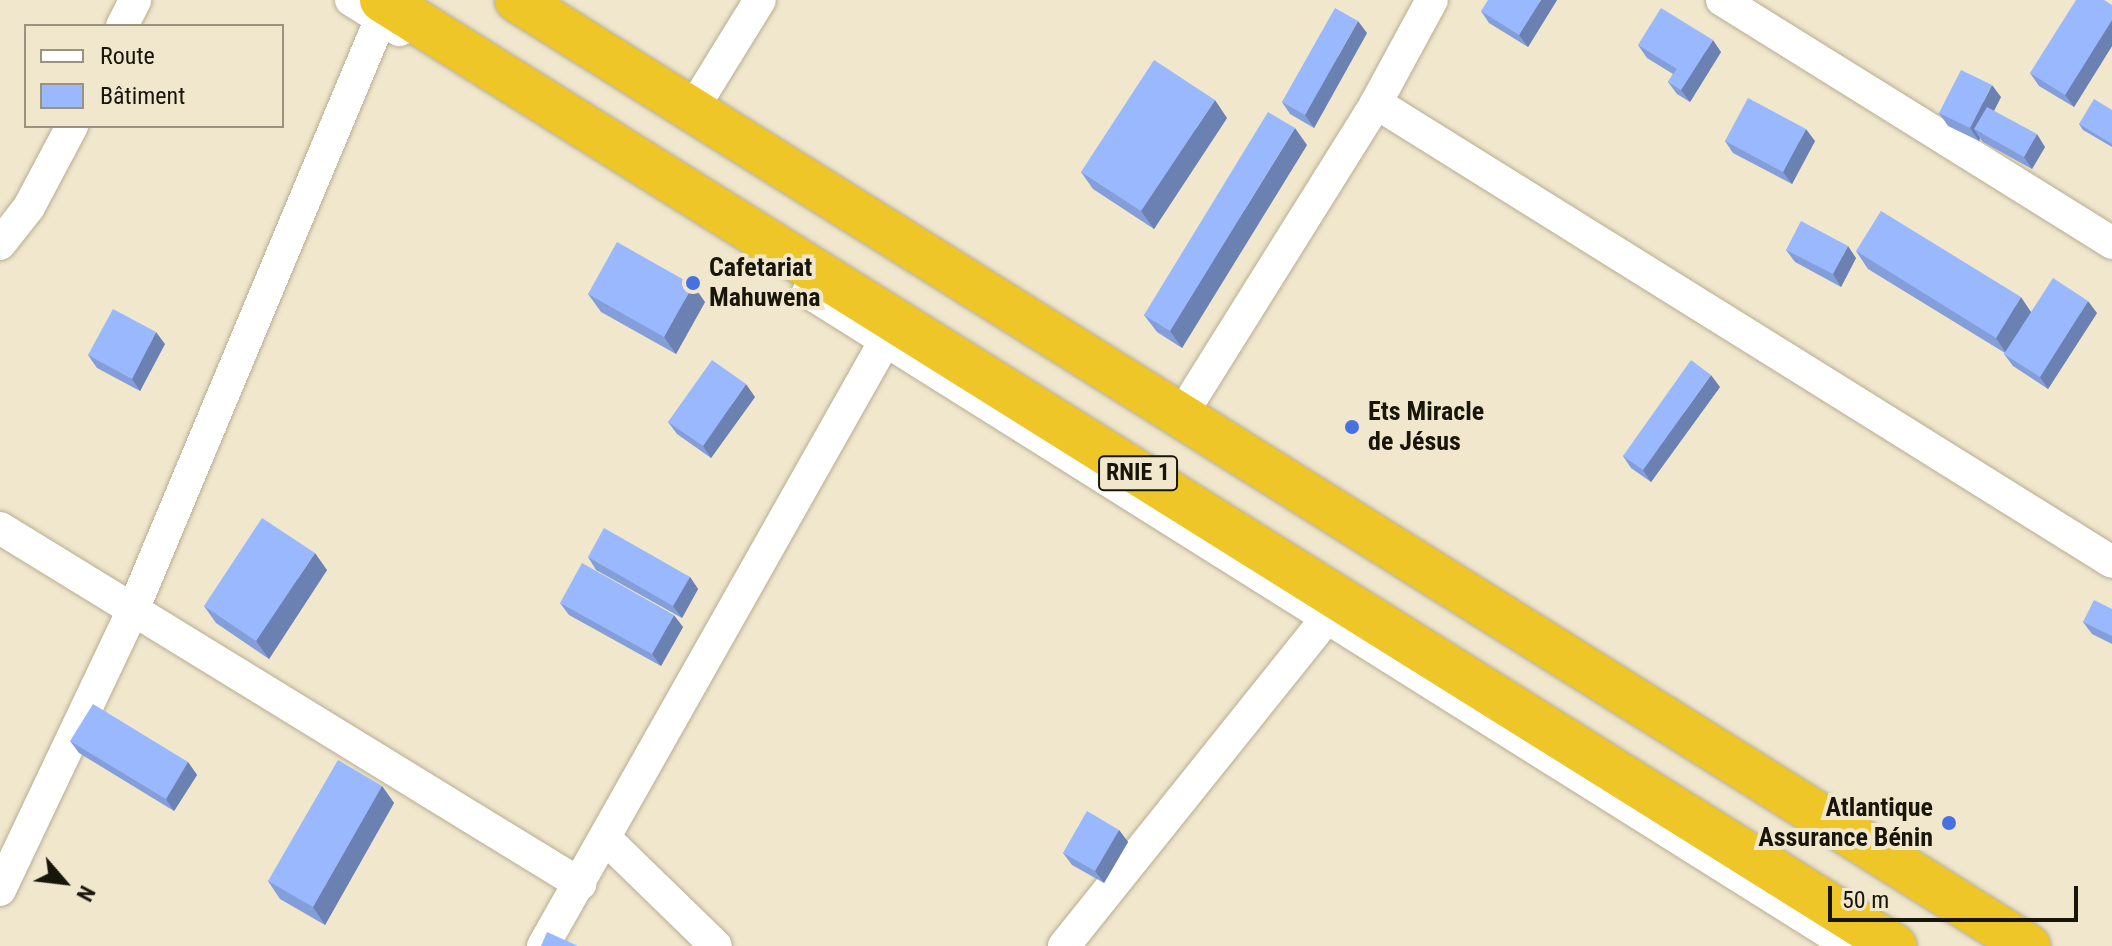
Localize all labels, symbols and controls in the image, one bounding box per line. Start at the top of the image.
legend [24,24,284,128]
text: Route [100,42,155,70]
text: Bâtiment [100,82,185,110]
place label: Cafetariat Mahuwena [709,252,821,314]
marker: Cafetariat Mahuwena [684,274,702,292]
place label: Ets Miracle de Jésus [1368,396,1484,458]
marker: Ets Miracle de Jésus [1343,418,1361,436]
road number: RNIE 1 [1098,453,1178,493]
place label: Atlantique Assurance Bénin [1758,792,1933,854]
marker: Atlantique Assurance Bénin [1940,814,1958,832]
north arrow [24,842,104,922]
scale bar [1832,870,2082,920]
text: N [71,882,100,905]
text: 50 m [1842,886,1889,914]

